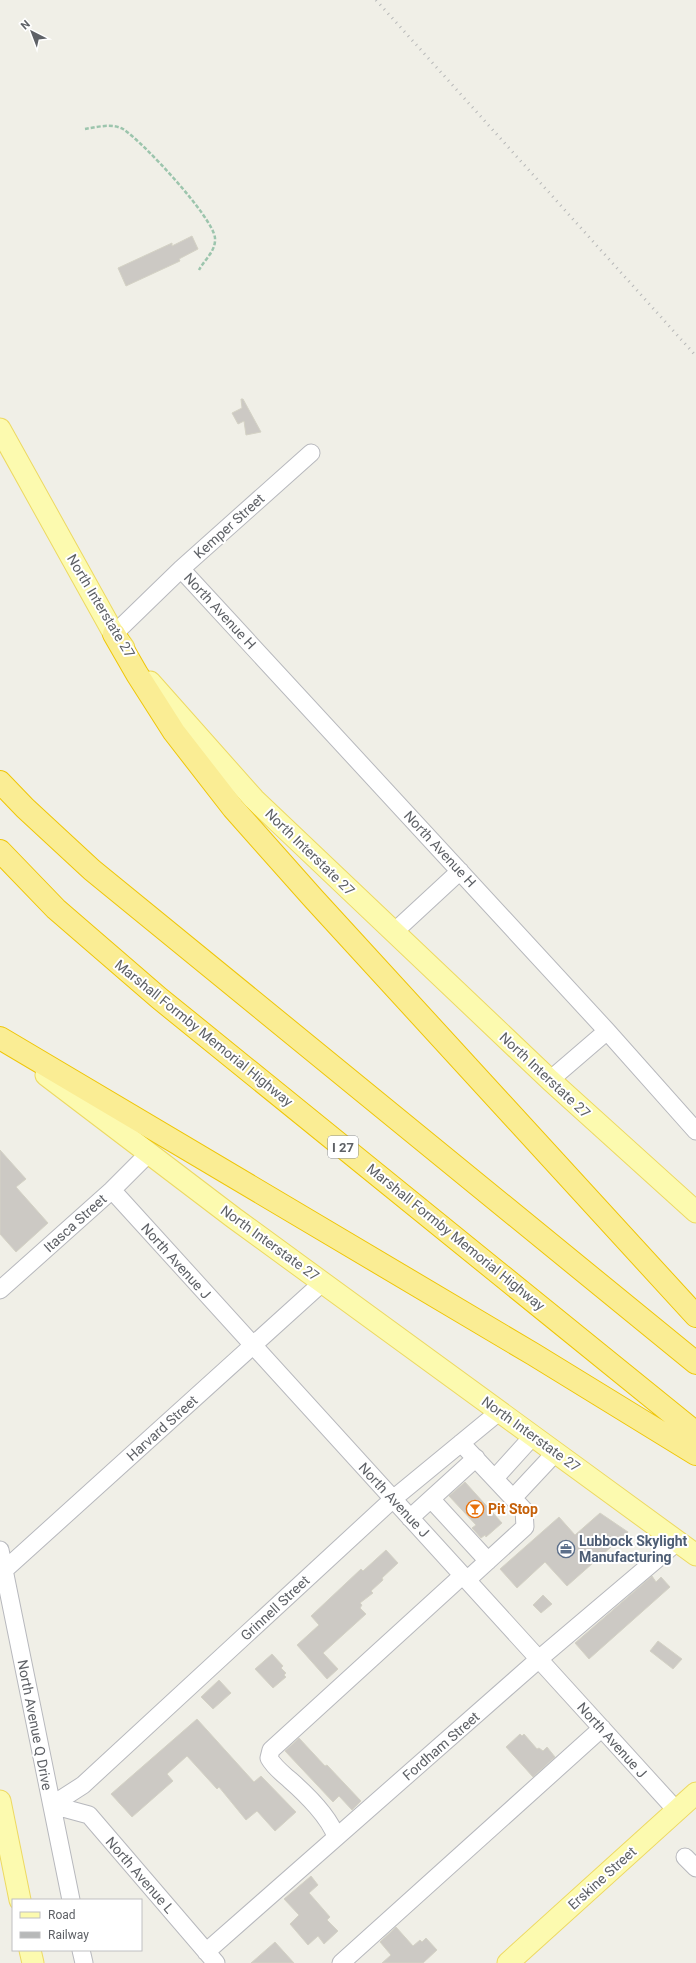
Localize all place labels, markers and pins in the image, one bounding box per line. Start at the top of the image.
bar icon: Pit Stop [465,1499,485,1519]
place label: Pit Stop [488,1501,538,1517]
place label: Lubbock Skylight Manufacturing [579,1533,688,1565]
office icon: Lubbock Skylight Manufacturing [556,1539,576,1559]

